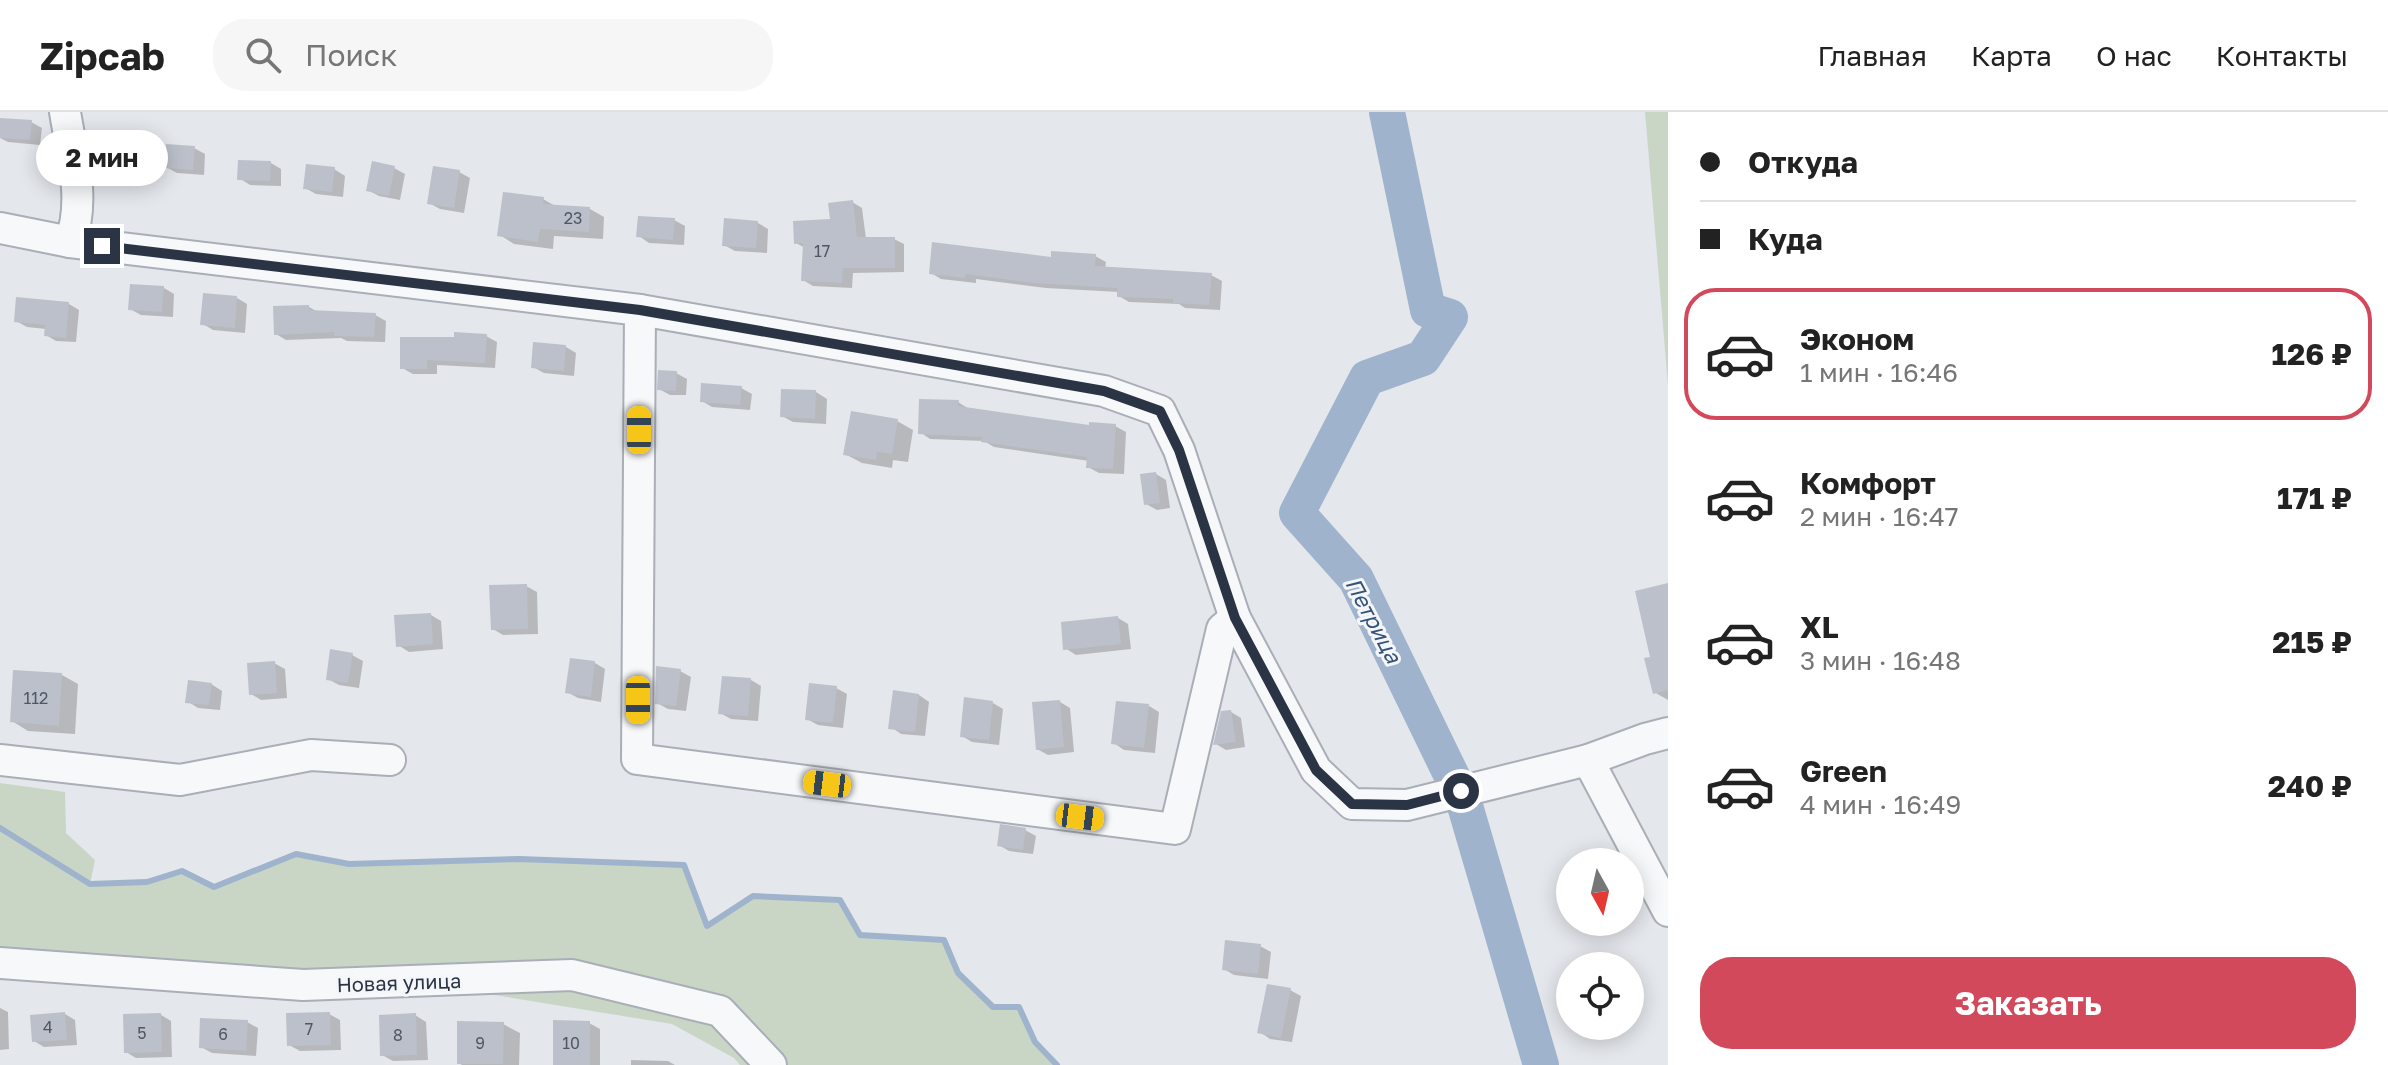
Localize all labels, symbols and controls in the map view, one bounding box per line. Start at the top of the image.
search box [213,19,773,91]
text: Zipcab [40,33,165,78]
icon: search [241,33,285,77]
text: Поиск [305,37,397,73]
text: Главная [1817,39,1927,72]
text: Карта [1971,39,2052,72]
text: О нас [2096,39,2172,72]
text: Контакты [2216,39,2348,72]
callout: 2 мин [36,130,168,186]
text: 2 мин [66,142,138,173]
text: Откуда [1748,144,1858,180]
house number: 23 [564,208,582,228]
text: Куда [1748,221,1823,257]
route end [84,228,120,264]
house number: 17 [814,241,830,261]
icon: car [1704,318,1776,390]
text: Эконом [1800,321,1914,357]
text: 126 ₽ [2271,336,2352,372]
text: 1 мин · 16:46 [1800,357,1958,388]
car [627,406,651,454]
icon: car [1704,462,1776,534]
text: Комфорт [1800,465,1936,501]
text: 171 ₽ [2277,480,2352,516]
text: 2 мин · 16:47 [1800,501,1959,532]
water label: Петрица [1340,573,1409,669]
icon: car [1704,606,1776,678]
text: XL [1800,609,1839,645]
text: 215 ₽ [2272,624,2352,660]
text: 3 мин · 16:48 [1800,645,1961,676]
car [626,676,650,724]
house number: 112 [24,688,48,708]
icon: car [1704,750,1776,822]
text: Green [1800,753,1887,789]
text: 240 ₽ [2268,768,2352,804]
car [802,769,852,799]
route start [1443,773,1479,809]
text: 4 мин · 16:49 [1800,789,1961,820]
car [1055,802,1105,832]
north arrow [1556,848,1644,936]
map controls [1556,848,1644,1040]
button: locate [1556,952,1644,1040]
button: Заказать [1700,957,2356,1049]
street label: Новая улица [336,968,462,996]
house number: 4 [43,1017,53,1037]
house number: 7 [305,1019,313,1039]
house number: 5 [137,1023,147,1043]
house number: 6 [218,1024,228,1044]
house number: 8 [393,1025,403,1045]
house number: 9 [475,1033,485,1053]
house number: 10 [562,1033,580,1053]

